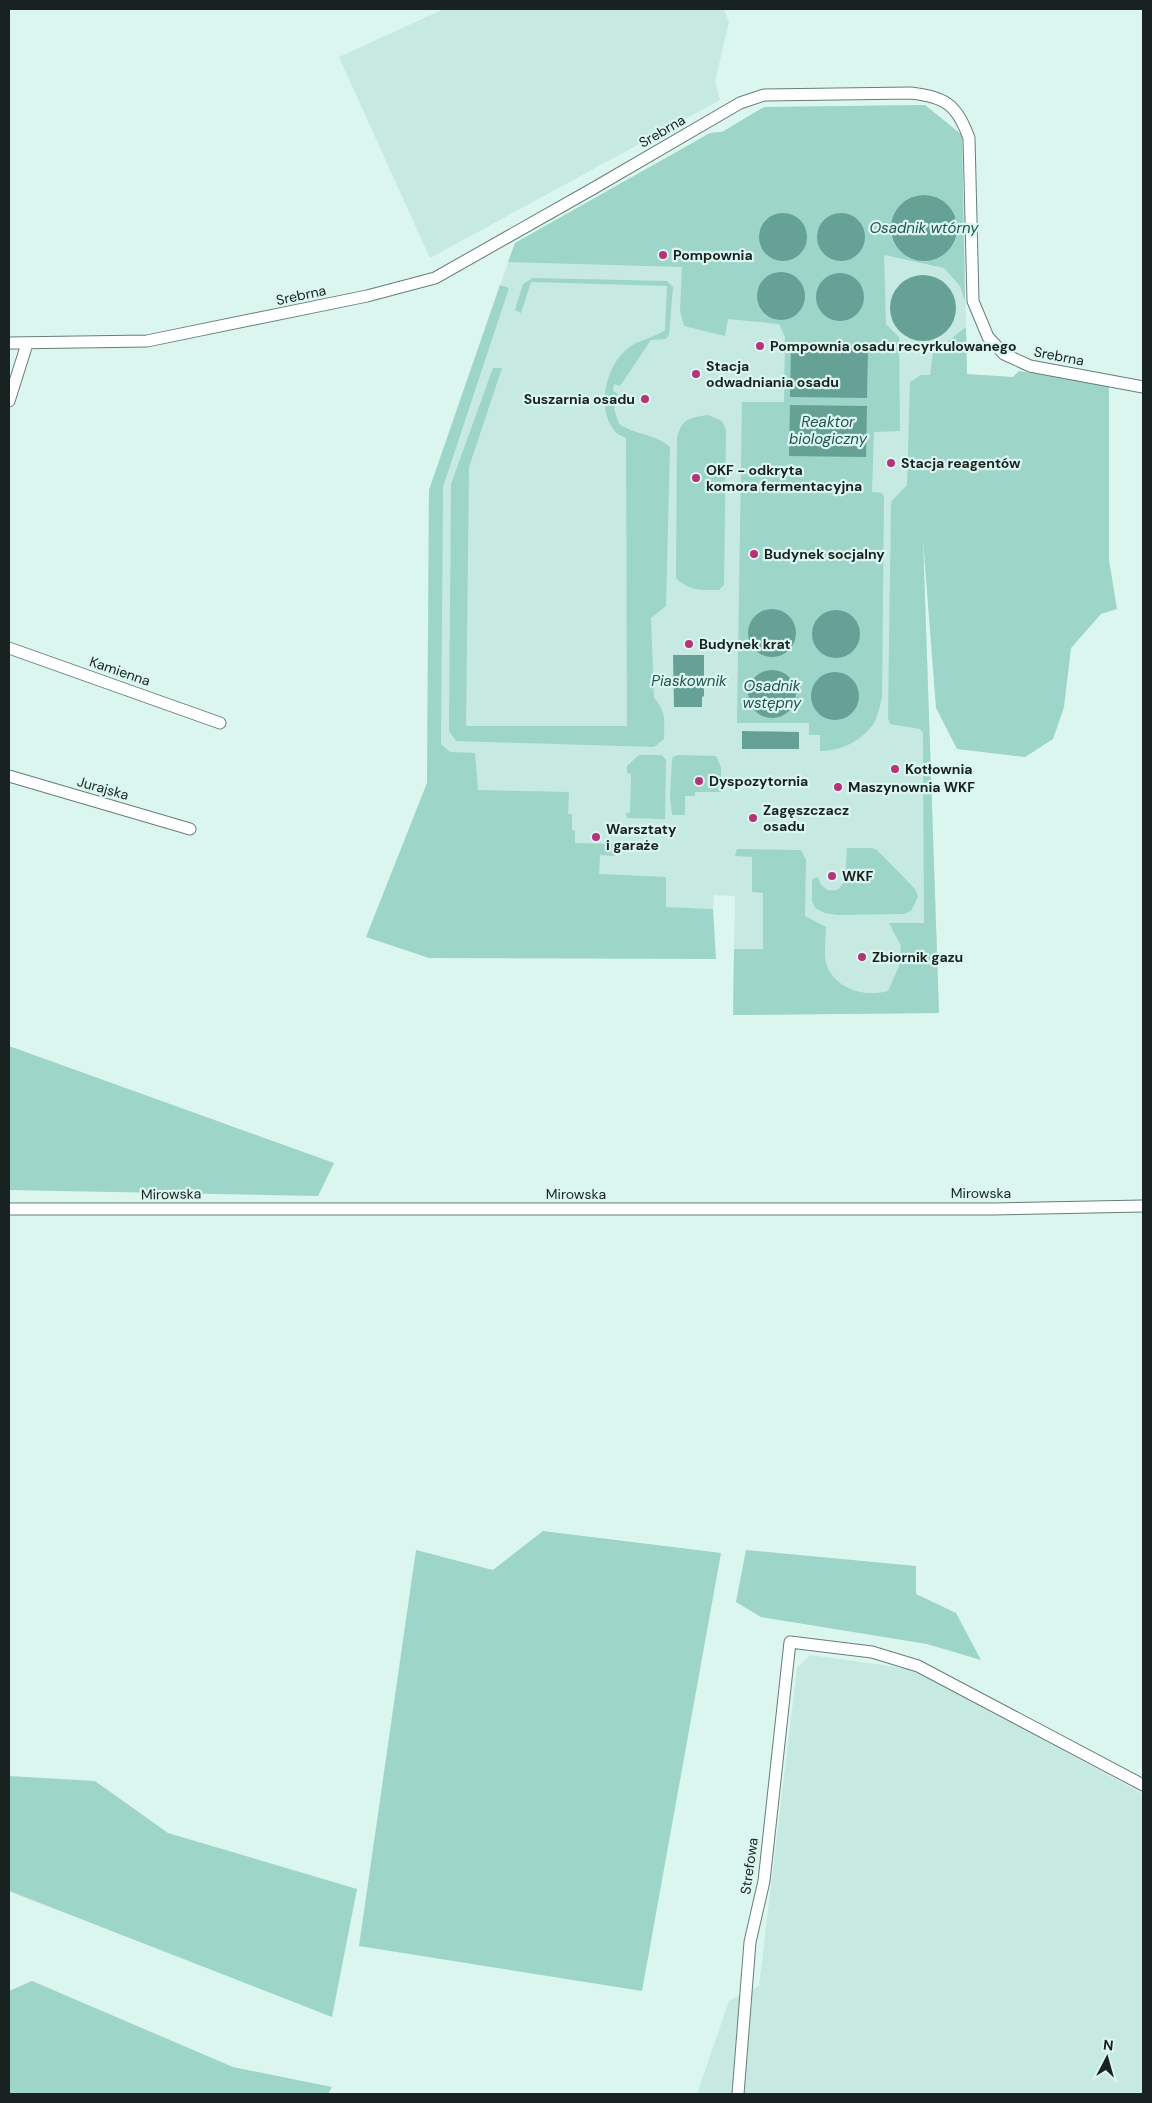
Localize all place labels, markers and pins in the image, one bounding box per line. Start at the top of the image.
place label: Pompownia [673,246,753,264]
marker: Pompownia [657,249,669,261]
place label: Pompownia osadu recyrkulowanego [770,337,1016,355]
marker: Pompownia osadu recyrkulowanego [754,340,766,352]
place label: Stacja odwadniania osadu [706,357,839,391]
marker: Stacja odwadniania osadu [690,368,702,380]
place label: Suszarnia osadu [524,390,635,408]
marker: Suszarnia osadu [639,393,651,405]
place label: Stacja reagentów [901,454,1021,472]
marker: Stacja reagentów [885,457,897,469]
place label: OKF - odkryta komora fermentacyjna [706,461,862,495]
marker: OKF - odkryta komora fermentacyjna [690,472,702,484]
place label: Budynek socjalny [764,545,885,563]
marker: Budynek socjalny [748,548,760,560]
place label: Budynek krat [699,635,791,653]
marker: Budynek krat [683,638,695,650]
place label: Kotłownia [905,760,972,778]
marker: Kotłownia [889,763,901,775]
place label: Dyspozytornia [709,772,808,790]
marker: Dyspozytornia [693,775,705,787]
place label: Maszynownia WKF [848,778,975,796]
marker: Maszynownia WKF [832,781,844,793]
place label: Zagęszczacz osadu [763,801,849,835]
marker: Zagęszczacz osadu [747,812,759,824]
place label: Warsztaty i garaże [606,820,677,854]
marker: Warsztaty i garaże [590,831,602,843]
place label: WKF [842,867,873,885]
marker: WKF [826,870,838,882]
place label: Zbiornik gazu [872,948,963,966]
marker: Zbiornik gazu [856,951,868,963]

